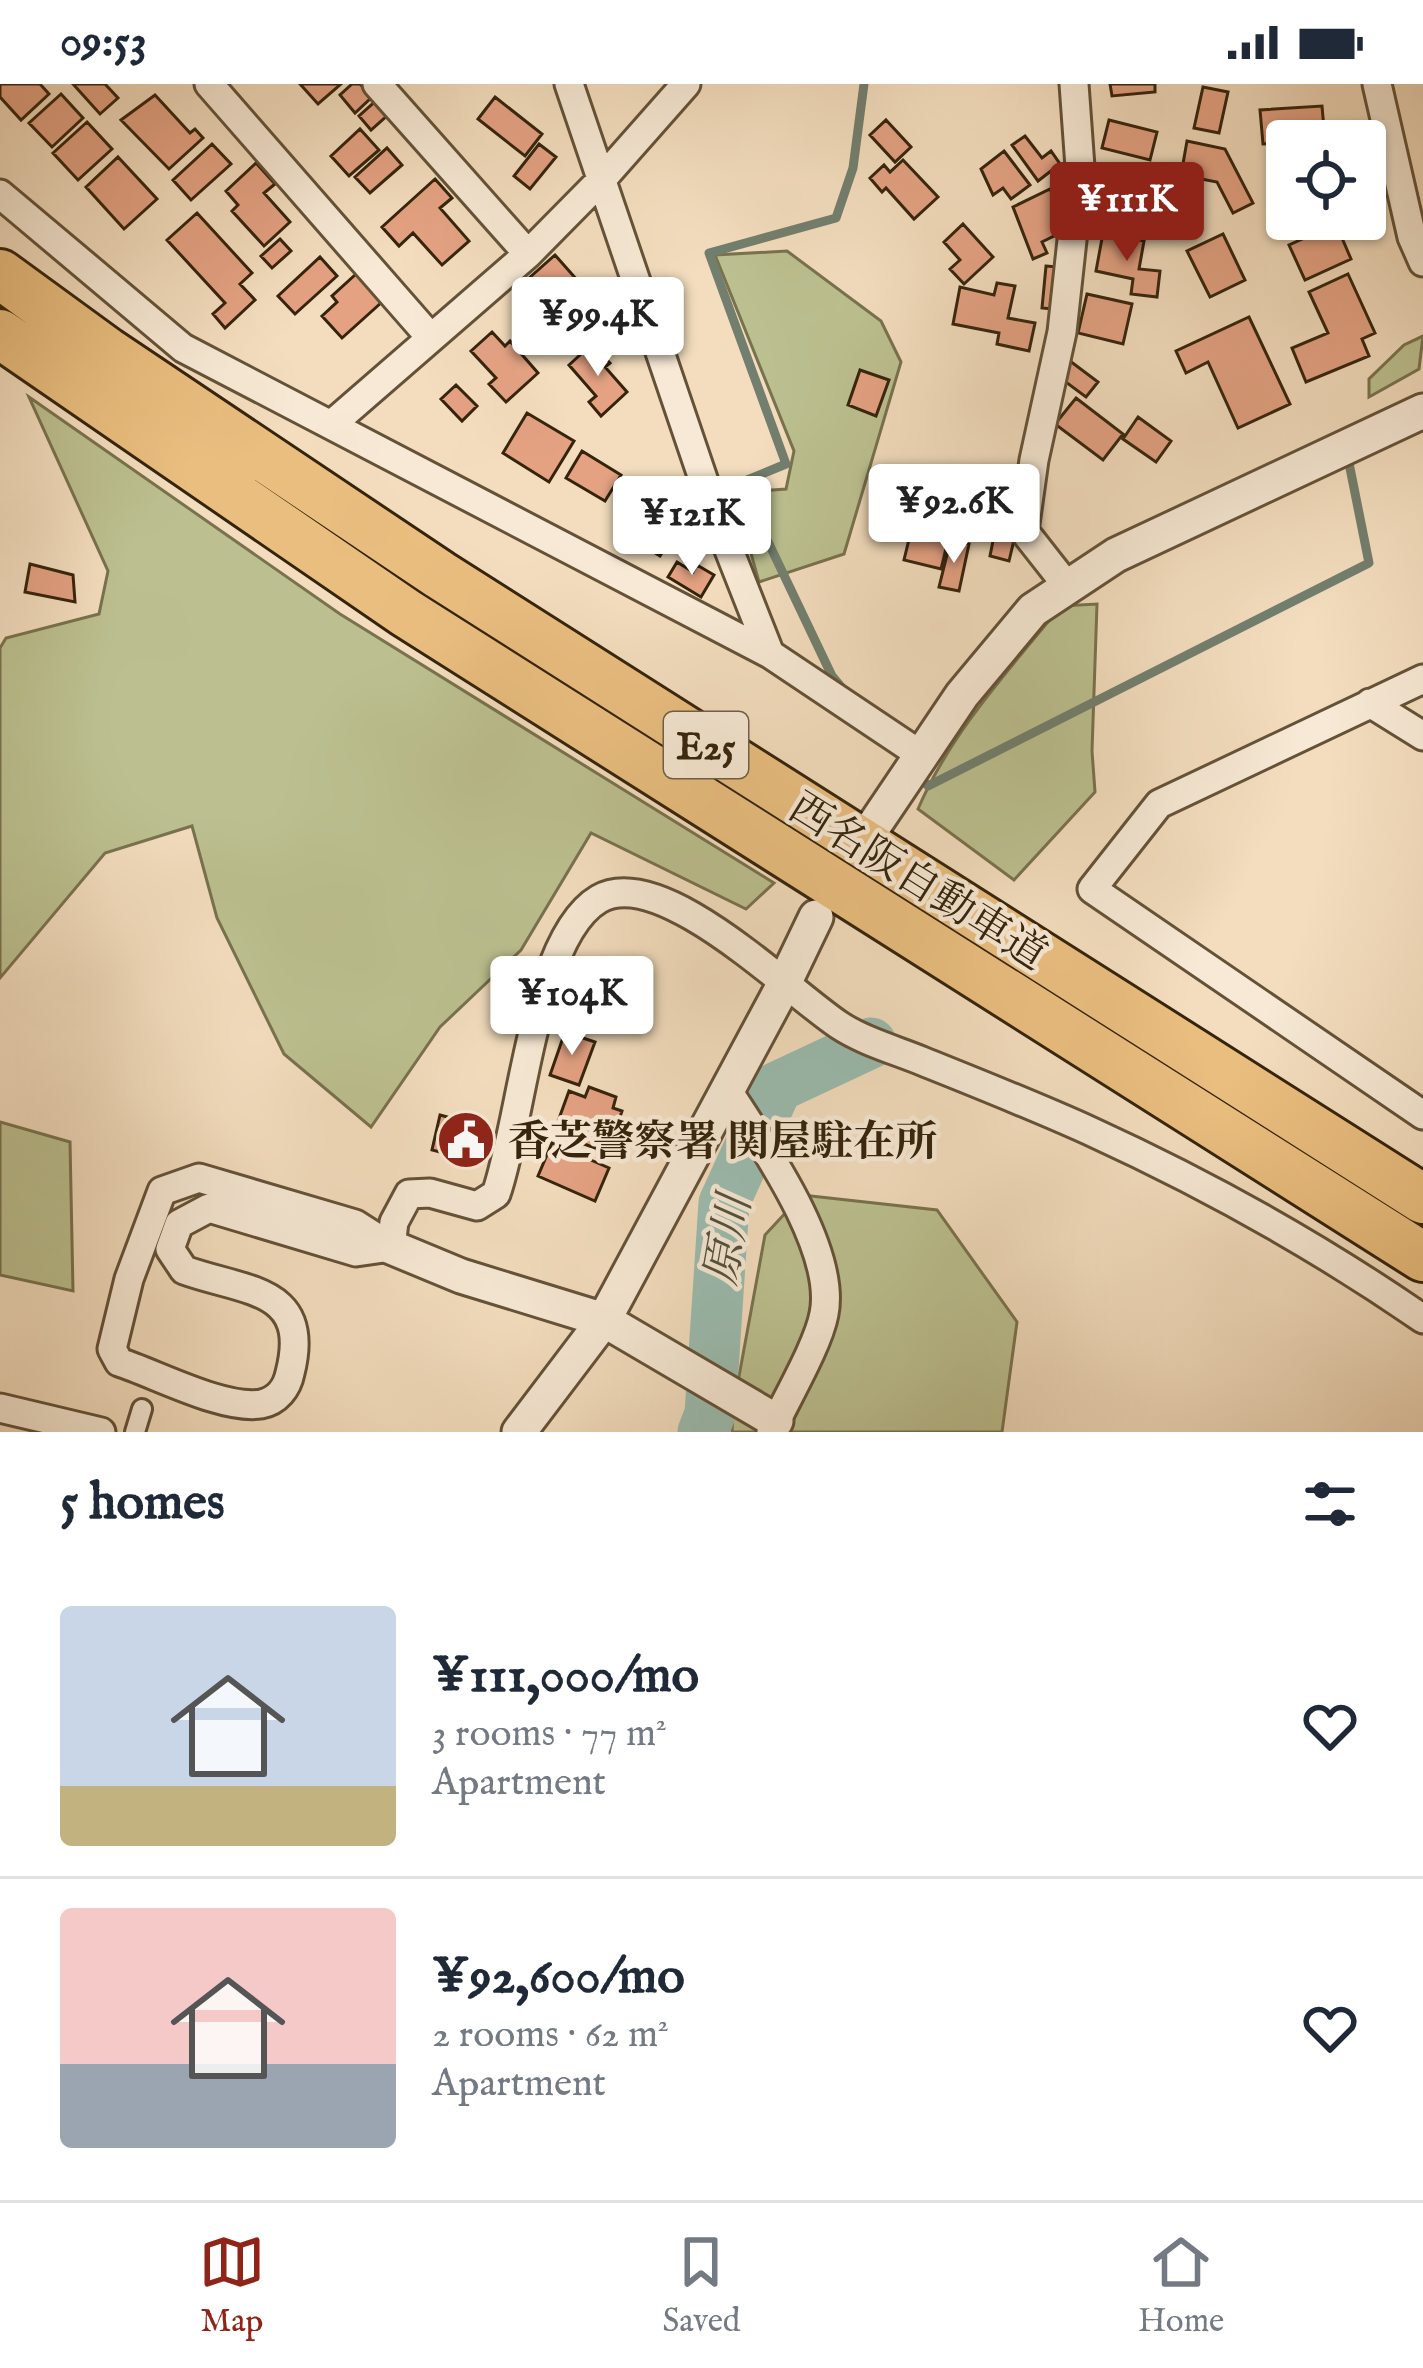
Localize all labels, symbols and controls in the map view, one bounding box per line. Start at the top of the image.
text: 09:53 [60,14,147,71]
map controls [1266,120,1386,240]
button: locate [1266,120,1386,240]
pin: ¥111K [1043,162,1211,264]
text: ¥111K [1077,176,1177,225]
pin: ¥99.4K [500,277,696,379]
text: ¥99.4K [539,291,657,340]
pin: ¥92.6K [856,464,1052,566]
pin: ¥121K [608,476,776,578]
text: ¥92.6K [896,478,1012,527]
text: ¥121K [640,490,744,539]
road number: E25 [664,712,748,778]
street label: 西名阪自動車道 [778,783,1056,983]
pin: ¥104K [488,956,656,1058]
text: ¥104K [517,970,627,1019]
public building icon: 香芝警察署 関屋駐在所 [435,1109,497,1171]
place label: 香芝警察署 関屋駐在所 [508,1117,937,1170]
water label: 原川 [694,1186,766,1290]
icon: filters [1297,1471,1363,1537]
text: 5 homes [60,1472,225,1537]
text: ¥111,000/mo [432,1645,699,1710]
icon: home [156,1654,300,1798]
icon: heart [1297,1693,1363,1759]
text: 3 rooms · 77 m² [432,1710,667,1759]
text: Apartment [432,1759,606,1808]
text: ¥92,600/mo [432,1946,685,2011]
icon: home [156,1956,300,2100]
icon: heart [1297,1995,1363,2061]
text: 2 rooms · 62 m² [432,2011,669,2060]
text: Apartment [432,2060,606,2109]
tab: Map [199,2229,265,2343]
tab: Saved [662,2229,740,2343]
tab: Home [1138,2229,1224,2343]

